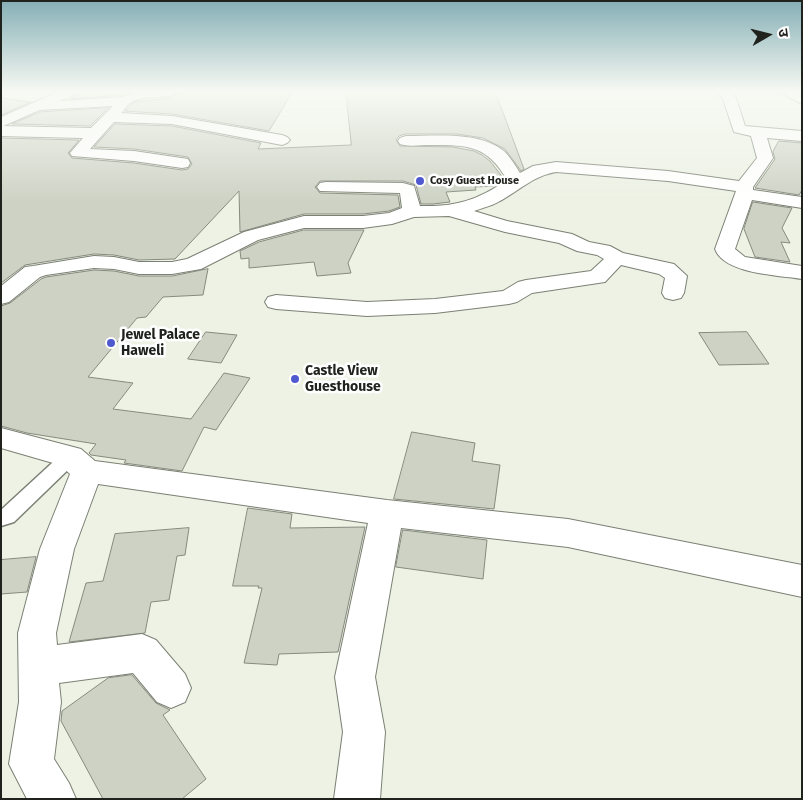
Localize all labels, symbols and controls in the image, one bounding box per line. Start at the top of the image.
north arrow [743,10,793,60]
text: उ [774,28,792,38]
place label: Cosy Guest House [430,174,519,188]
marker: Cosy Guest House [414,175,426,187]
place label: Jewel Palace Haweli [121,327,200,360]
marker: Jewel Palace Haweli [105,337,117,349]
place label: Castle View Guesthouse [305,363,381,396]
marker: Castle View Guesthouse [289,373,301,385]

